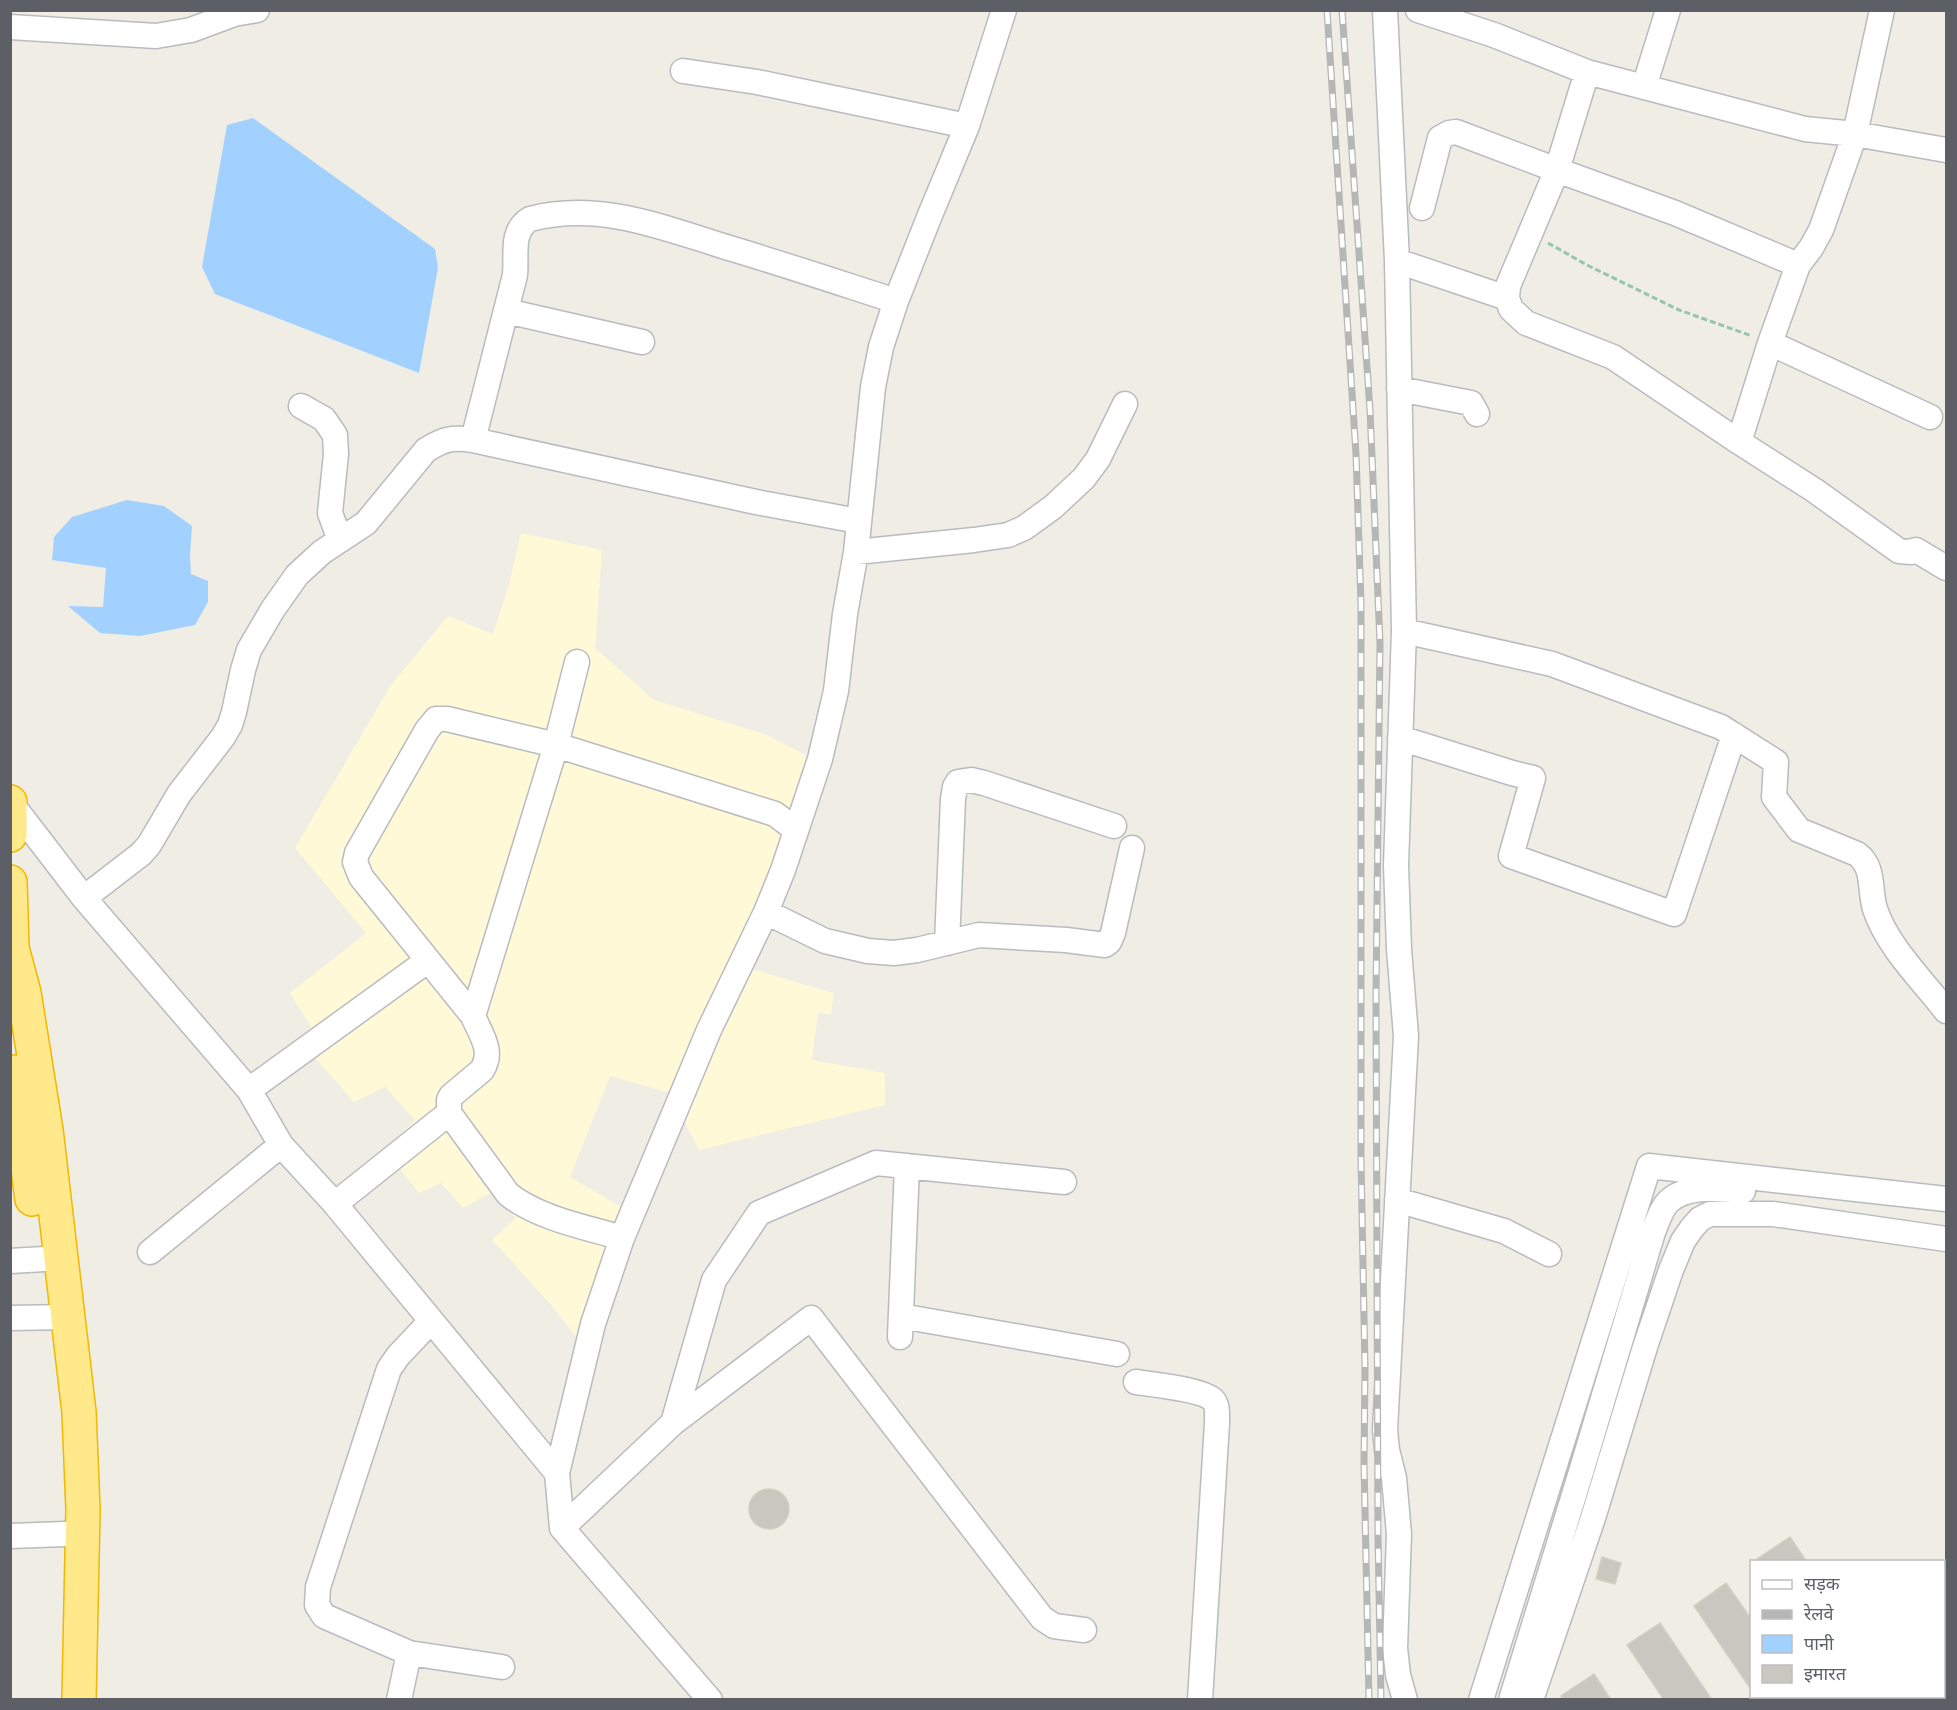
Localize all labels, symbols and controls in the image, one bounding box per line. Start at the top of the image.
legend [1750,1560,1945,1698]
text: सड़क [1804,1572,1841,1596]
text: रेलवे [1803,1602,1835,1626]
text: पानी [1804,1632,1834,1656]
text: इमारत [1804,1662,1847,1686]

